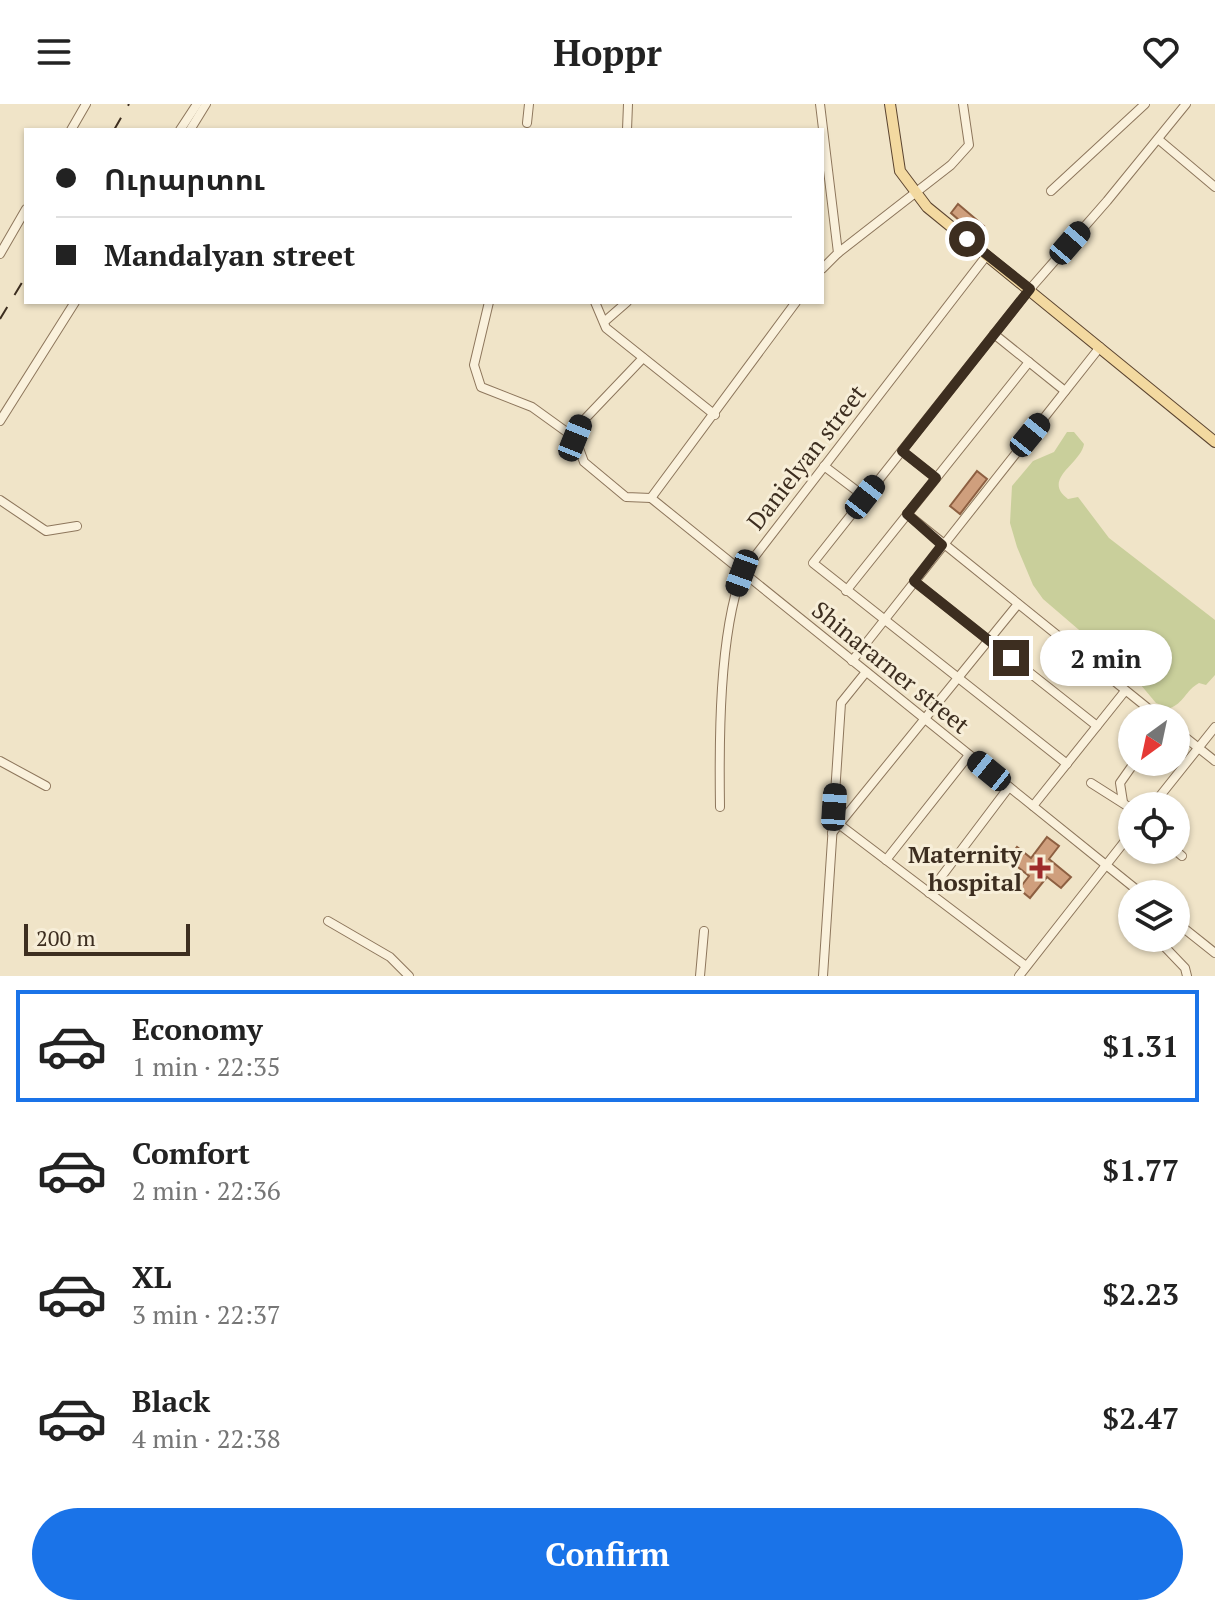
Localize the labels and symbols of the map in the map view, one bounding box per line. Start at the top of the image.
car [1045,217,1095,269]
route start [949,221,985,257]
street label: Danielyan street [739,378,873,536]
car [1006,409,1054,461]
car [555,411,595,465]
car [841,471,889,523]
car [723,546,761,600]
street label: Shinararner street [806,594,977,741]
callout: 2 min [1039,630,1171,686]
route end [993,640,1029,676]
north arrow [1118,704,1190,776]
car [963,747,1015,795]
car [820,782,848,832]
place label: Maternity hospital [908,838,1023,898]
marker: Maternity hospital [1029,857,1051,879]
scale bar [24,920,190,956]

